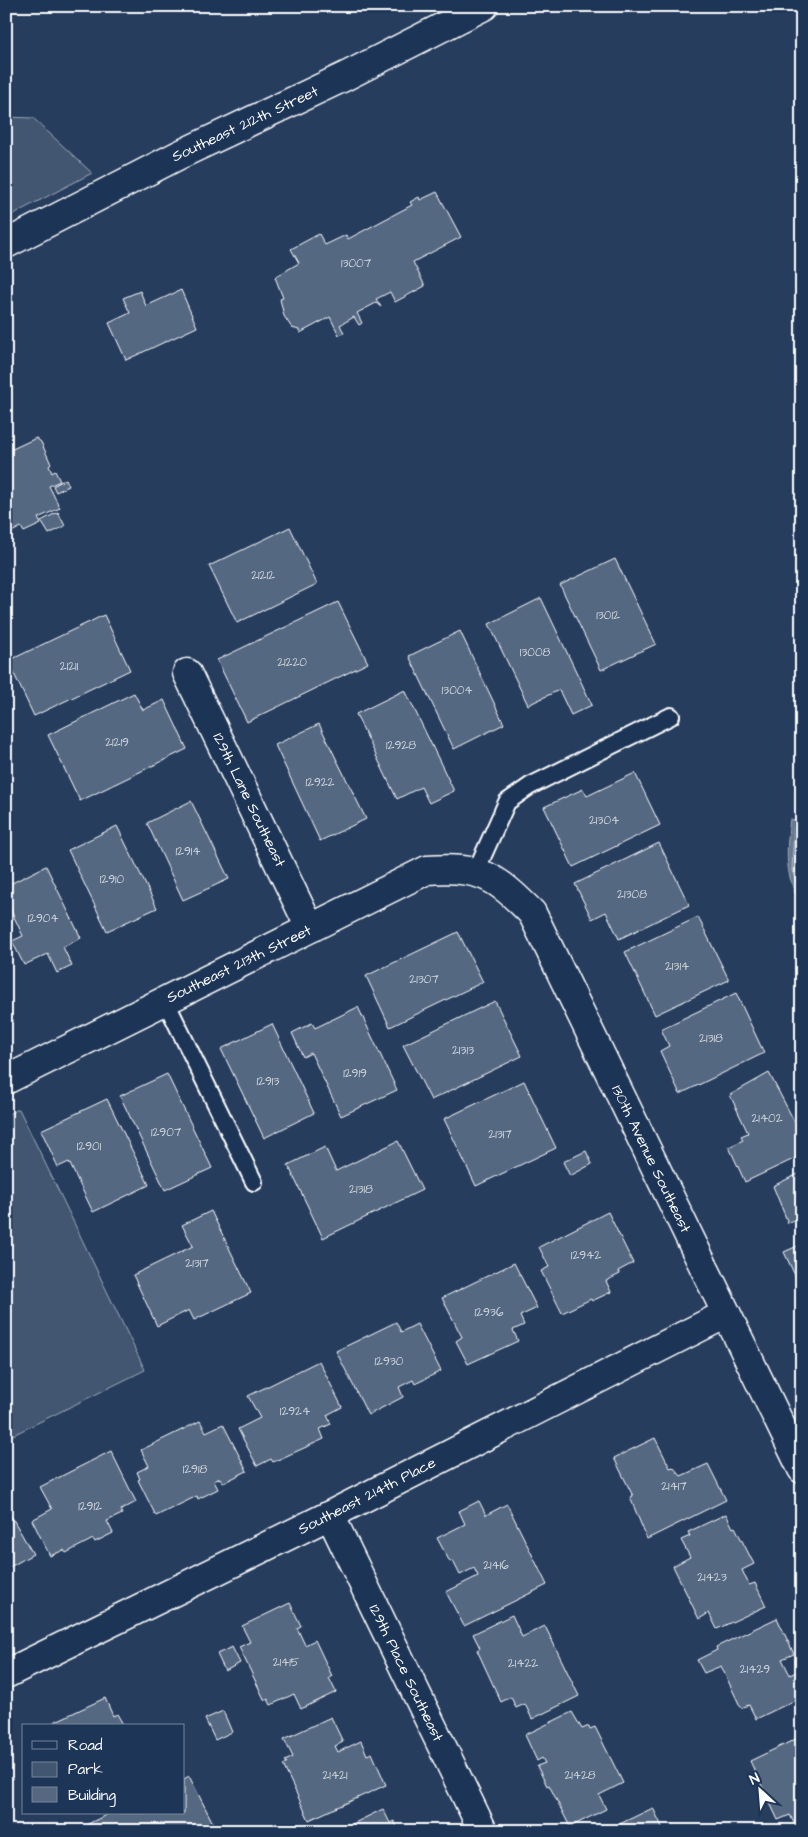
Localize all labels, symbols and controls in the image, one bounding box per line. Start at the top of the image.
street label: Southeast 212th Street [168,81,322,167]
house number: 13007 [341,255,372,272]
house number: 21212 [251,567,275,584]
house number: 13012 [596,607,620,624]
house number: 13008 [520,644,551,661]
house number: 21220 [277,654,307,671]
house number: 21211 [60,658,79,675]
house number: 13004 [442,682,472,699]
street label: 129th Lane Southeast [207,729,291,871]
house number: 21219 [105,734,129,751]
house number: 12928 [386,737,416,754]
house number: 12922 [306,774,335,791]
house number: 21304 [589,812,619,829]
house number: 12914 [176,843,200,860]
house number: 12910 [100,871,125,888]
house number: 21308 [617,886,647,903]
house number: 12904 [28,910,58,927]
street label: Southeast 213th Street [163,920,315,1008]
house number: 21314 [665,958,689,975]
house number: 21307 [409,971,439,988]
house number: 21318 [699,1030,723,1047]
house number: 21313 [452,1042,474,1059]
house number: 12919 [343,1065,367,1082]
house number: 12913 [257,1073,279,1090]
street label: 130th Avenue Southeast [606,1082,696,1236]
house number: 21402 [751,1110,783,1127]
house number: 12907 [151,1124,182,1141]
house number: 21317 [488,1126,512,1143]
house number: 12901 [77,1138,102,1155]
house number: 21318 [349,1181,373,1198]
house number: 12942 [571,1247,601,1264]
house number: 21317 [185,1255,209,1272]
house number: 12936 [475,1304,504,1321]
house number: 12930 [375,1353,404,1370]
house number: 12924 [280,1403,310,1420]
street label: Southeast 214th Place [295,1452,439,1540]
house number: 12918 [183,1461,207,1478]
house number: 21417 [661,1478,687,1495]
house number: 12912 [78,1498,102,1515]
house number: 21416 [483,1557,509,1574]
house number: 21423 [697,1569,727,1586]
street label: 129th Place Southeast [364,1601,448,1745]
house number: 21415 [273,1654,300,1671]
house number: 21422 [508,1655,538,1672]
house number: 21429 [740,1661,770,1678]
legend [22,1724,185,1814]
text: Road [68,1735,103,1756]
text: Park [68,1759,103,1780]
north arrow [736,1764,786,1814]
house number: 21421 [323,1767,348,1784]
house number: 21428 [564,1767,596,1784]
text: N [746,1768,763,1790]
text: Building [68,1785,116,1807]

